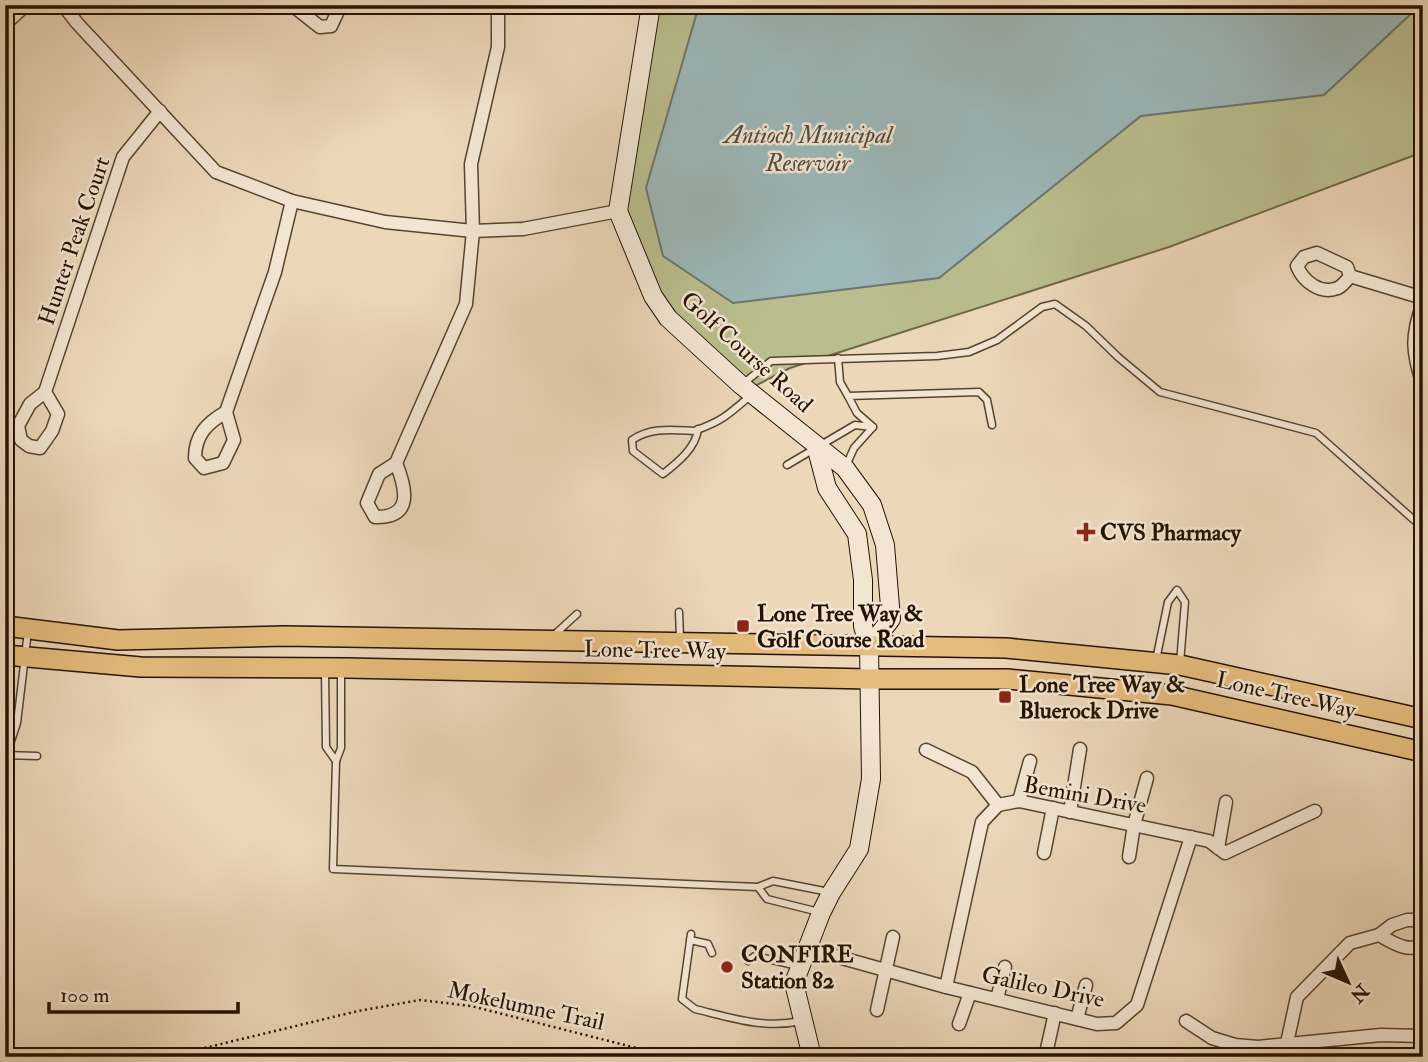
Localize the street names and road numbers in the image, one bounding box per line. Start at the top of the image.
street label: Hunter Peak Court [32,153,116,329]
street label: Golf Course Road [675,285,819,419]
street label: Lone Tree Way [584,634,727,666]
street label: Lone Tree Way [1214,665,1359,725]
street label: Bemini Drive [1021,770,1149,820]
street label: Galileo Drive [979,960,1107,1014]
street label: Mokelumne Trail [445,975,607,1037]

